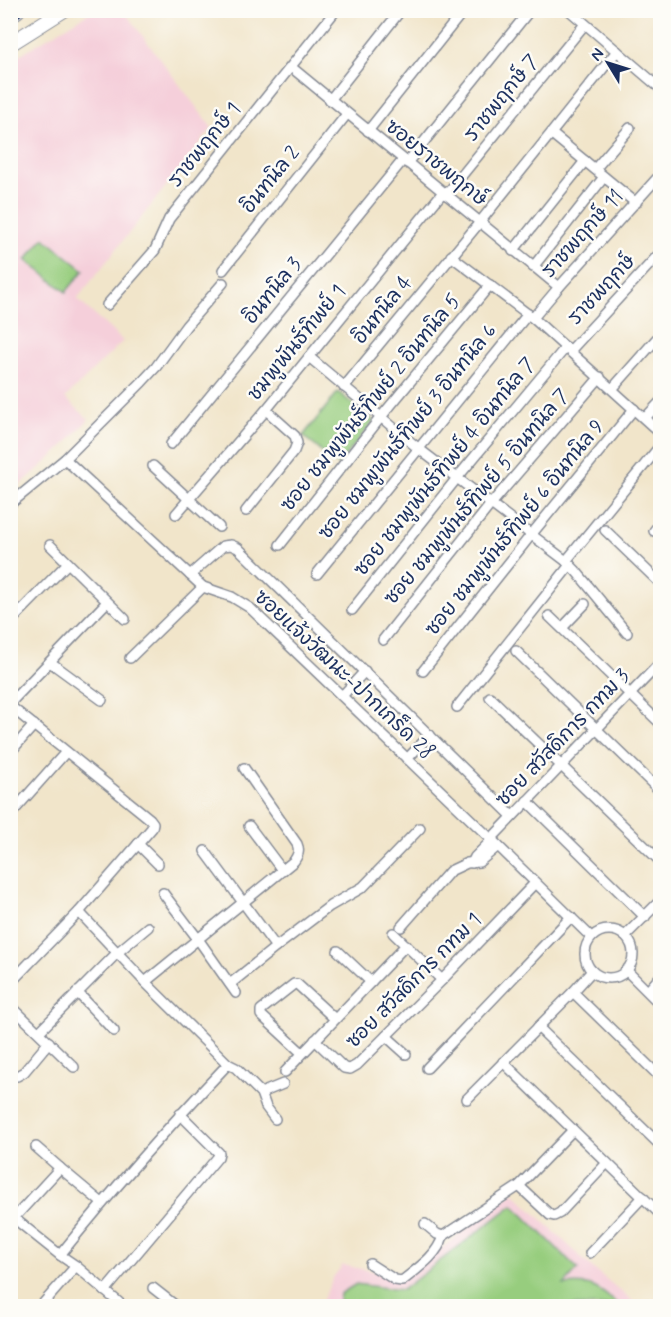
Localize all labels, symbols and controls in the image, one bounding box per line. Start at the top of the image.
north arrow [578,33,638,93]
text: N [586,44,609,65]
street label: ราชพฤกษ์ 7 [458,48,545,147]
street label: ราชพฤกษ์ 1 [162,96,247,193]
street label: ซอยราชพฤกษ์ [379,113,494,213]
street label: อินทนิล 2 [236,141,307,219]
street label: ราชพฤกษ์ 11 [535,183,630,284]
street label: ราชพฤกษ์ [562,248,642,331]
street label: อินทนิล 3 [238,252,308,330]
street label: อินทนิล 4 [347,270,419,350]
street label: ชมพูพันธ์ทิพย์ 1 [241,279,353,407]
street label: ซอย ชมพูพันธ์ทิพย์ 2 อินทนิล 5 [274,288,468,518]
street label: ซอย ชมพูพันธ์ทิพย์ 3 อินทนิล 6 [312,318,504,546]
street label: ซอย ชมพูพันธ์ทิพย์ 4 อินทนิล 7 [347,351,543,583]
street label: ซอย ชมพูพันธ์ทิพย์ 5 อินทนิล 7 [378,382,576,612]
street label: ซอย ชมพูพันธ์ทิพย์ 6 อินทนิล 9 [418,413,612,642]
street label: ซอยแจ้งวัฒนะ-ปากเกร็ด 28 [248,583,441,766]
street label: ซอย สวัสดิการ กทม 3 [490,663,636,813]
street label: ซอย สวัสดิการ กทม 1 [340,907,488,1055]

